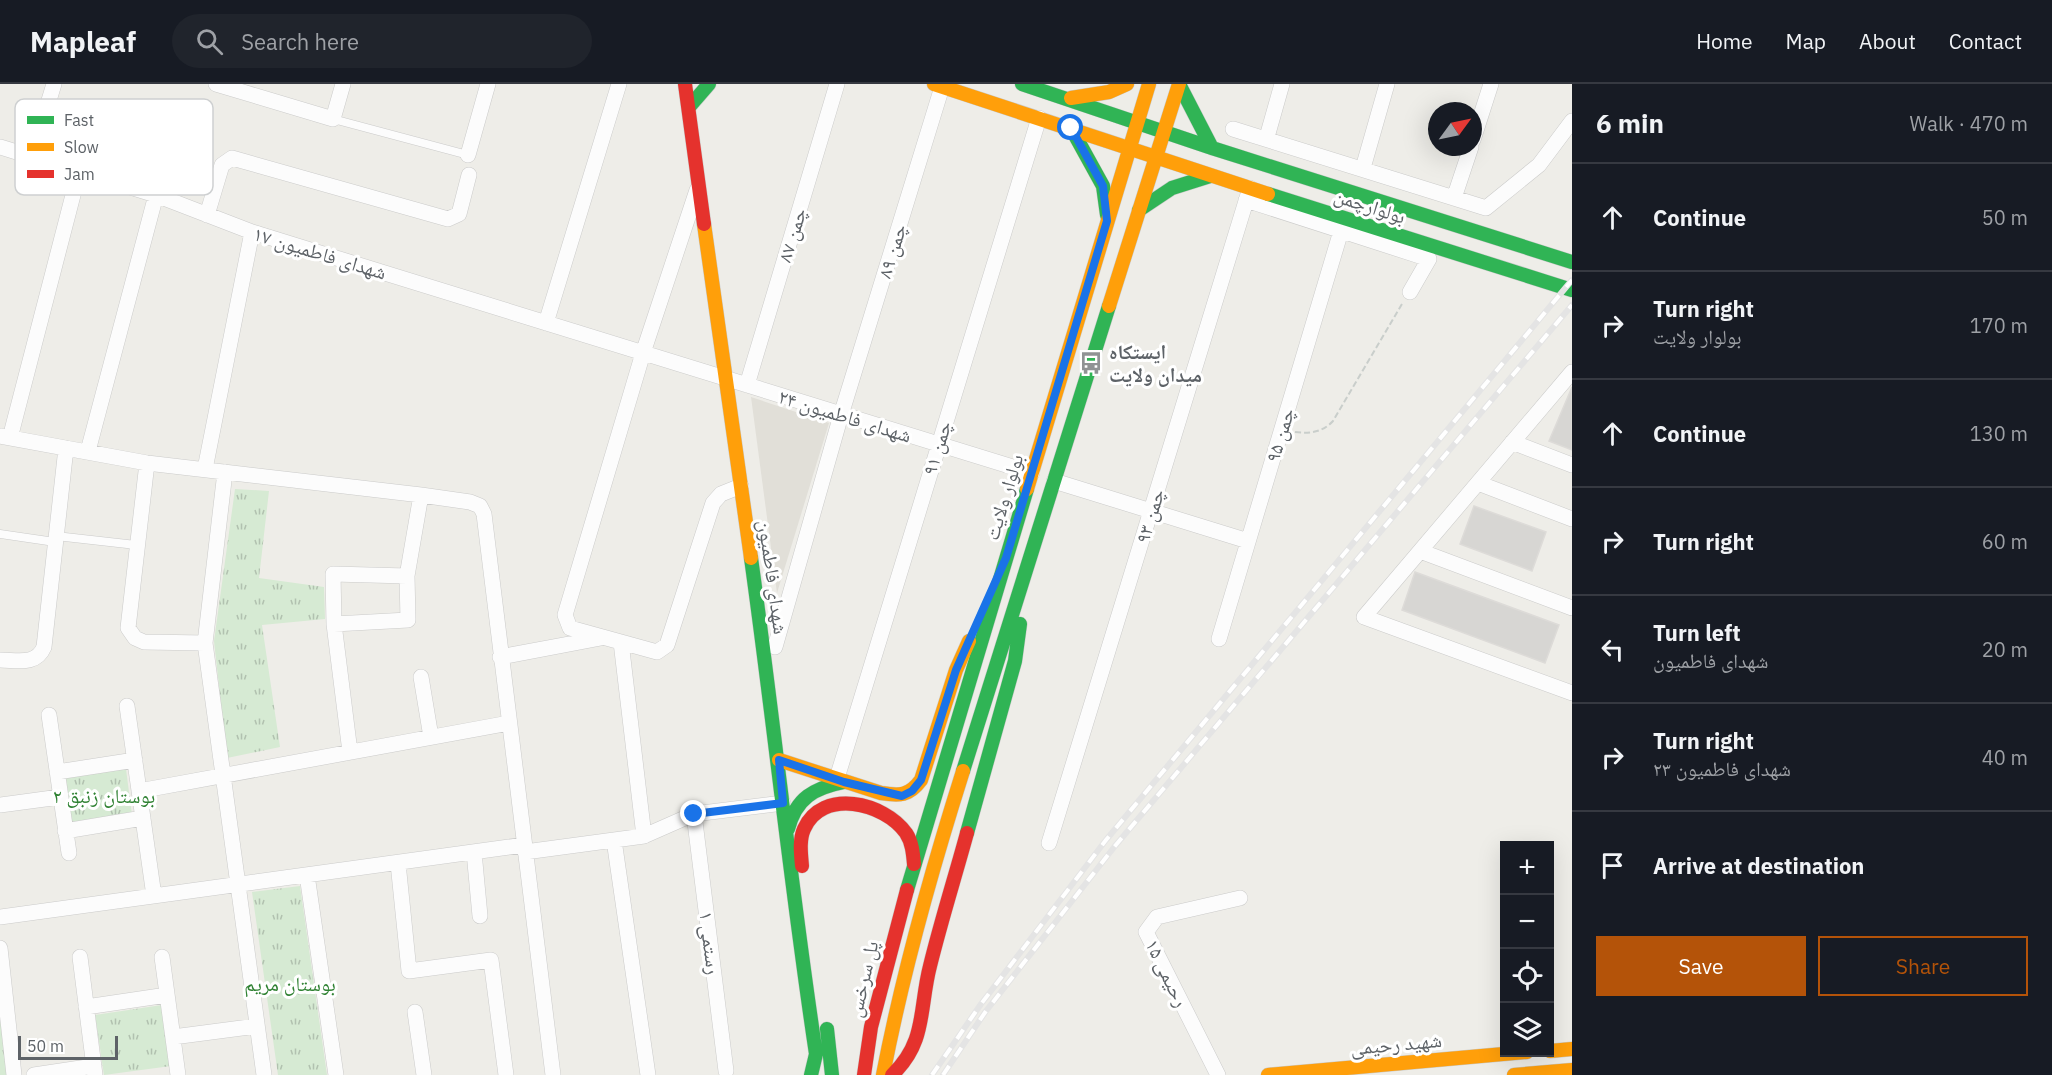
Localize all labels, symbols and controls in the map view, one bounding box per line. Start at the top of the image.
search box [172,14,592,68]
text: Mapleaf [30,23,136,60]
icon: search [193,25,226,58]
text: Search here [241,27,359,56]
text: Home [1696,27,1753,55]
text: Map [1786,27,1826,55]
text: About [1859,27,1916,55]
text: Contact [1949,27,2022,55]
legend [15,99,213,195]
north arrow [1428,102,1482,156]
text: 6 min [1596,106,1664,140]
text: Fast [64,110,94,130]
text: Walk · 470 m [1910,110,2028,137]
route start [1057,114,1083,140]
text: Slow [64,137,99,157]
text: Jam [64,164,95,184]
street label: بولوارچمن [1331,181,1409,230]
icon: ahead [1596,201,1629,234]
text: Continue [1653,203,1746,232]
street label: چمن ۸۷ [771,204,813,265]
text: 50 m [1982,204,2028,231]
street label: شهدای فاطمیون ۱۷ [250,219,390,286]
street label: چمن ۸۹ [871,220,913,281]
text: Turn right [1653,294,1754,323]
icon: right [1596,309,1629,342]
text: 170 m [1970,312,2028,339]
text: بولوار ولایت [1653,323,1742,350]
place label: ایستکاه میدان ولایت [1109,338,1202,388]
bus stop icon: ایستکاه میدان ولایت [1078,350,1104,376]
street label: شهدای فاطمیون ۲۴ [775,382,915,449]
street label: چمن ۹۵ [1259,404,1301,465]
street label: چمن ۹۱ [916,417,958,478]
icon: ahead [1596,417,1629,450]
text: Continue [1653,419,1746,448]
text: 130 m [1970,420,2028,447]
street label: بولوار ولایت [978,451,1029,543]
street label: چمن ۹۳ [1129,485,1171,546]
street label: شهدای فاطمیون [752,518,795,636]
icon: right [1596,525,1629,558]
text: Turn right [1653,527,1754,556]
text: 60 m [1982,528,2028,555]
text: Turn left [1653,618,1741,647]
icon: left [1596,633,1629,666]
text: 20 m [1982,636,2028,663]
text: شهدای فاطمیون [1653,647,1768,674]
text: Turn right [1653,726,1754,755]
icon: right [1596,741,1629,774]
text: 40 m [1982,744,2028,771]
text: شهدای فاطمیون ۲۳ [1653,755,1791,782]
park label: بوستان زنبق ۲ [53,782,155,809]
route end [680,800,706,826]
map controls [1500,841,1554,1057]
button: + [1500,841,1554,895]
icon: arrive [1596,849,1629,882]
text: Arrive at destination [1653,851,1864,880]
button: − [1500,895,1554,949]
street label: رستمی ۱ [693,910,728,976]
street label: رحیمی ۱۵ [1139,934,1195,1011]
button: Save [1596,936,1806,996]
button: Share [1818,936,2028,996]
street label: پل سرخس [841,938,884,1020]
button: locate [1500,949,1554,1003]
park label: بوستان مریم [244,970,336,998]
button: layers [1500,1003,1554,1057]
street label: شهید رحیمی [1349,1026,1443,1061]
scale bar [18,1033,118,1060]
text: 50 m [27,1036,64,1056]

